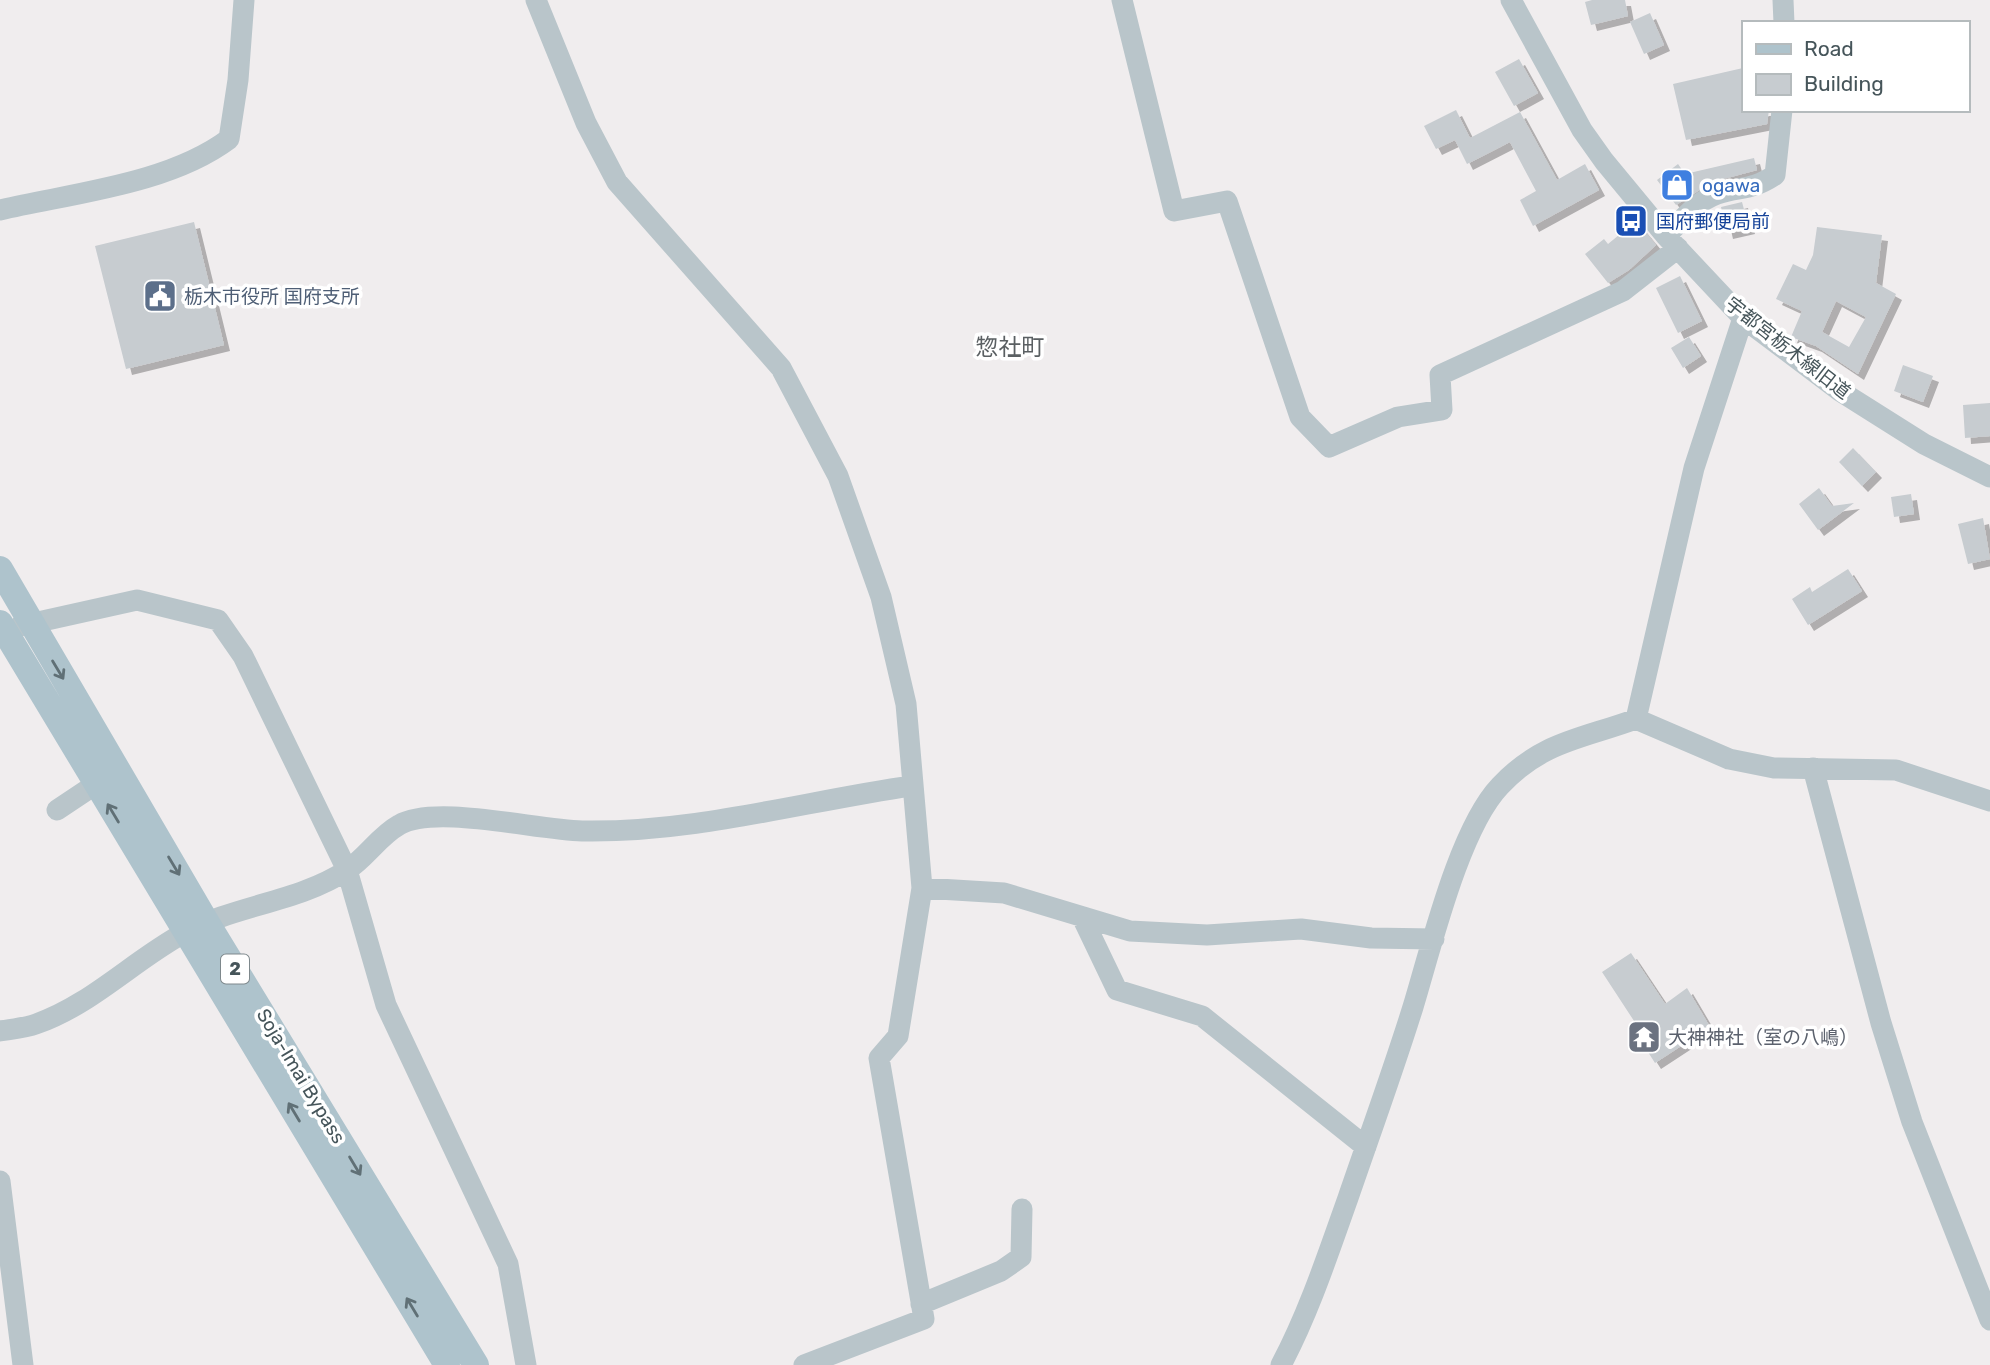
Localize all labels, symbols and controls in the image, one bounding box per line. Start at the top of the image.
legend [1742,21,1969,112]
text: Road [1804,36,1854,61]
text: Building [1804,71,1884,96]
shop icon: ogawa [1658,166,1696,204]
place label: ogawa [1702,174,1760,197]
bus stop icon: 国府郵便局前 [1612,202,1650,240]
place label: 国府郵便局前 [1656,210,1770,233]
public building icon: 栃木市役所 国府支所 [141,277,179,315]
place label: 栃木市役所 国府支所 [184,285,360,308]
street label: 宇都宮栃木線旧道 [1721,292,1855,404]
district label: 惣社町 [976,333,1045,361]
one-way arrow [52,660,66,680]
one-way arrow [106,803,120,823]
one-way arrow [167,856,181,876]
road number: 2 [221,954,249,984]
street label: Soja-Imai Bypass [252,1004,350,1148]
temple icon: 大神神社（室の八嶋） [1625,1018,1663,1056]
place label: 大神神社（室の八嶋） [1668,1026,1858,1049]
one-way arrow [287,1103,301,1123]
one-way arrow [349,1155,363,1175]
one-way arrow [405,1297,419,1317]

